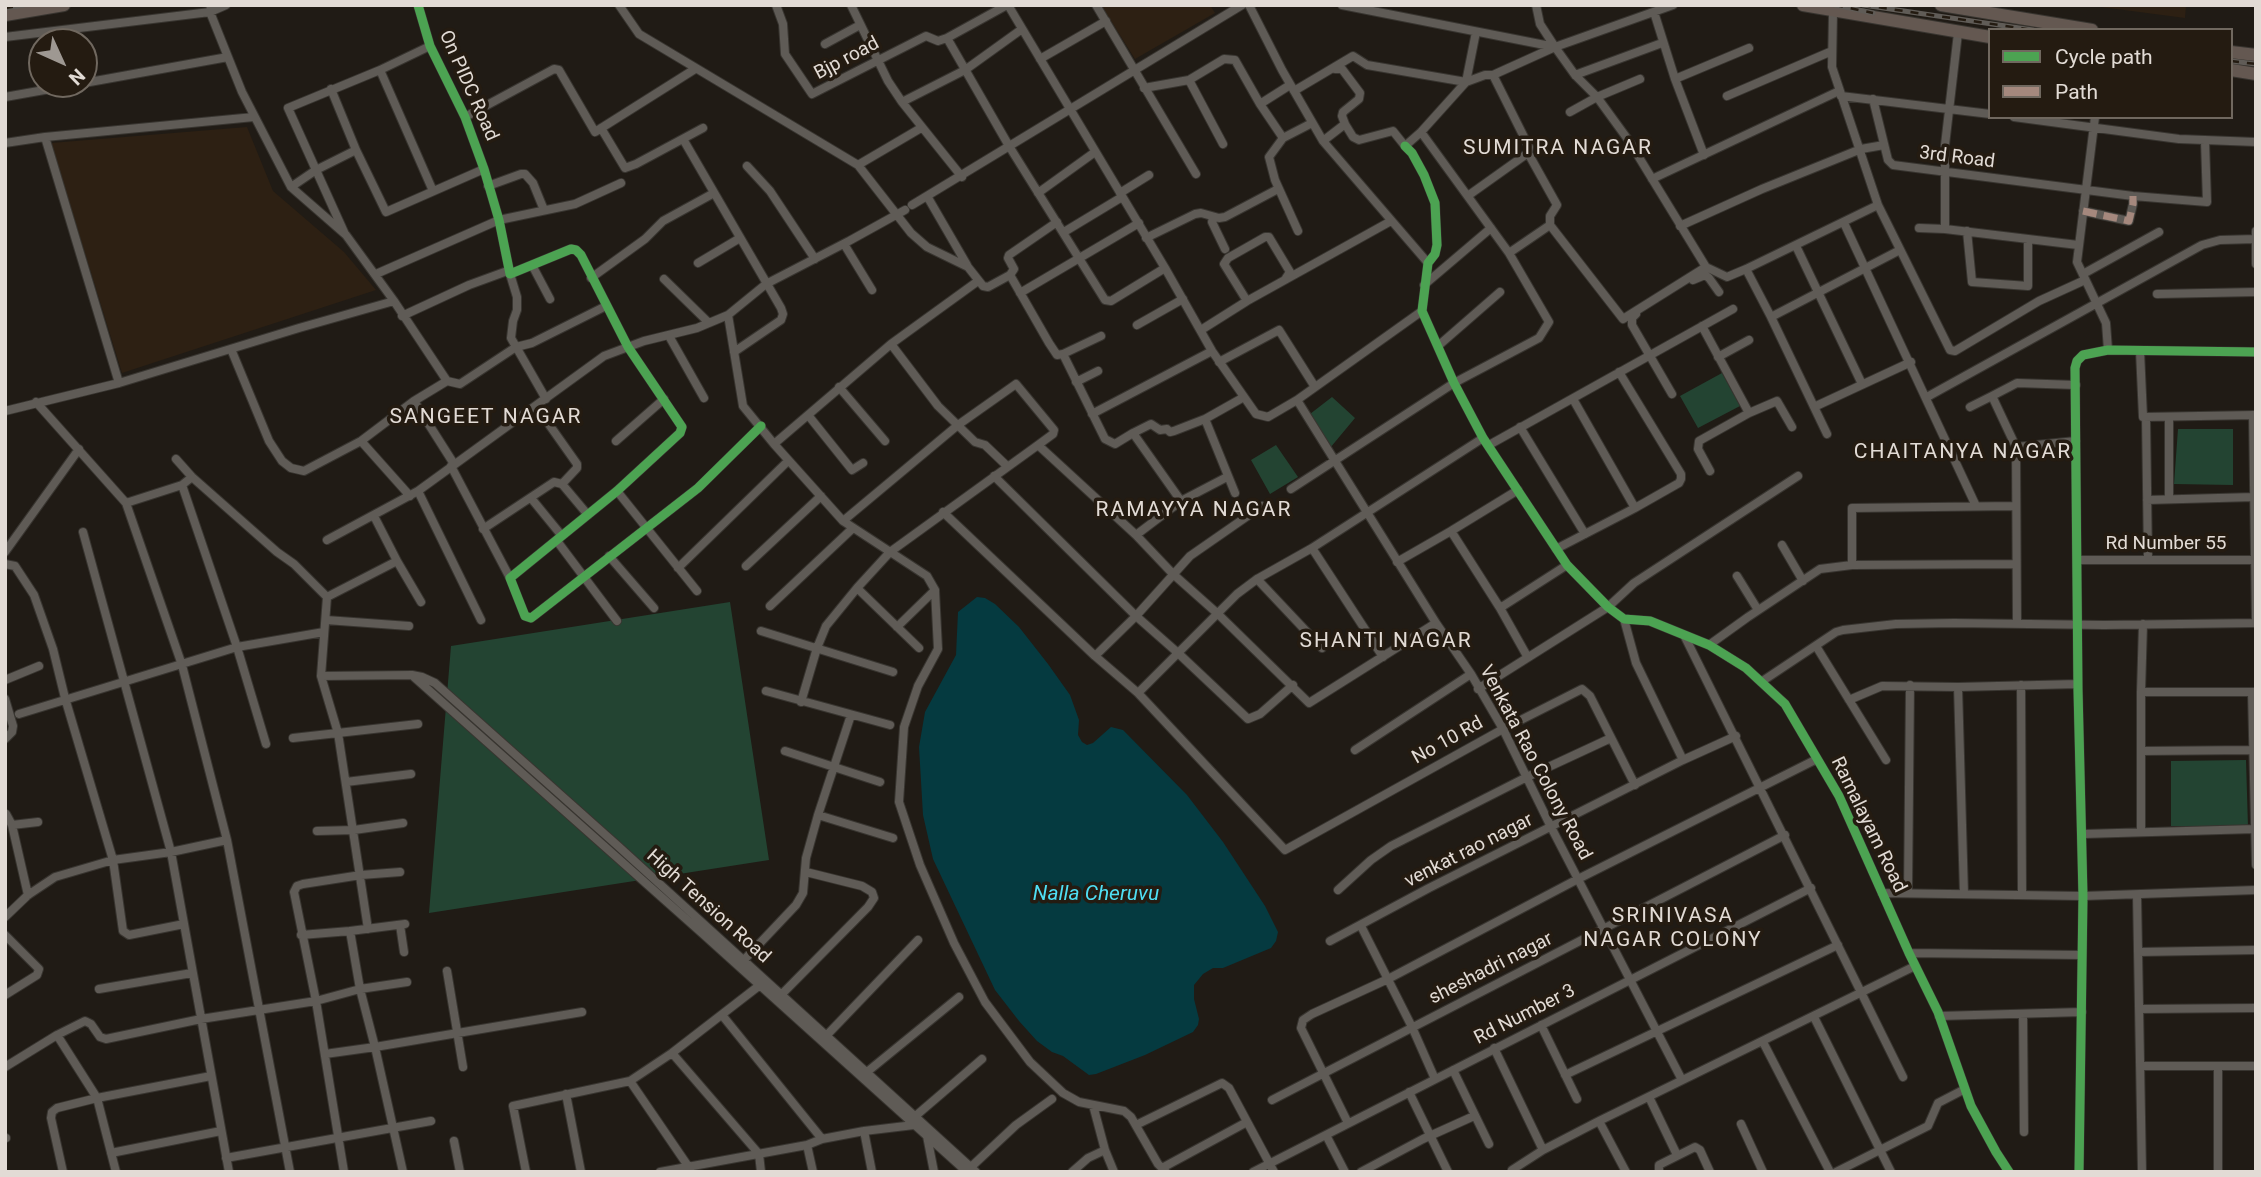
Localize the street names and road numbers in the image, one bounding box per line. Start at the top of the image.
street label: On PIDC Road [433,27,503,145]
street label: Bjp road [811,33,883,85]
street label: 3rd Road [1918,142,1996,174]
street label: Rd Number 55 [2105,533,2227,555]
street label: Venkata Rao Colony Road [1474,662,1596,864]
street label: No 10 Rd [1409,712,1487,770]
street label: Ramalayam Road [1825,753,1911,897]
street label: venkat rao nagar [1401,809,1537,893]
street label: High Tension Road [641,845,775,969]
street label: sheshadri nagar [1425,928,1557,1010]
street label: Rd Number 3 [1471,980,1579,1050]

